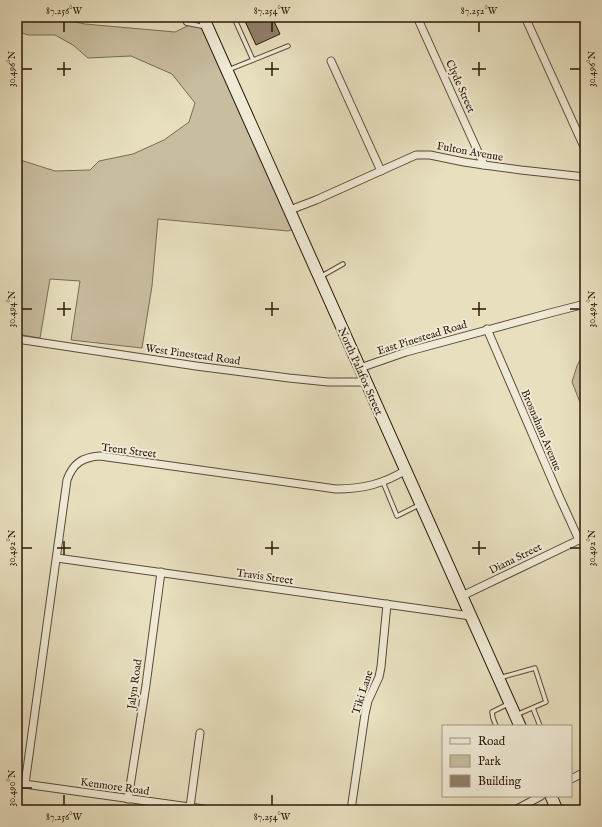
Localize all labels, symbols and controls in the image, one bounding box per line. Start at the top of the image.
text: 87.256°W [46,5,82,18]
text: 87.254°W [254,5,291,18]
text: 87.252°W [461,5,498,18]
text: 30.496°N [6,51,19,87]
text: 30.496°N [586,51,599,87]
street label: Clyde Street [442,58,478,115]
street label: Fulton Avenue [436,139,504,165]
text: 30.494°N [6,290,19,327]
text: 30.494°N [586,290,599,327]
street label: East Pinestead Road [376,318,469,358]
street label: North Palafox Street [334,325,386,418]
street label: West Pinestead Road [144,341,241,369]
street label: Brosnaham Avenue [518,388,564,473]
street label: Trent Street [100,441,158,461]
text: 30.492°N [6,529,19,566]
text: 30.492°N [586,529,599,566]
street label: Diana Street [487,540,544,578]
street label: Travis Street [236,566,294,588]
street label: Jalyn Road [124,658,145,712]
street label: Tiki Lane [349,668,377,716]
legend [442,725,572,797]
text: Road [478,734,506,749]
text: Park [478,754,501,769]
text: 30.490°N [6,769,19,806]
text: Building [478,774,522,789]
street label: Kenmore Road [79,775,150,799]
text: 87.256°W [46,811,82,824]
text: 87.254°W [254,811,291,824]

